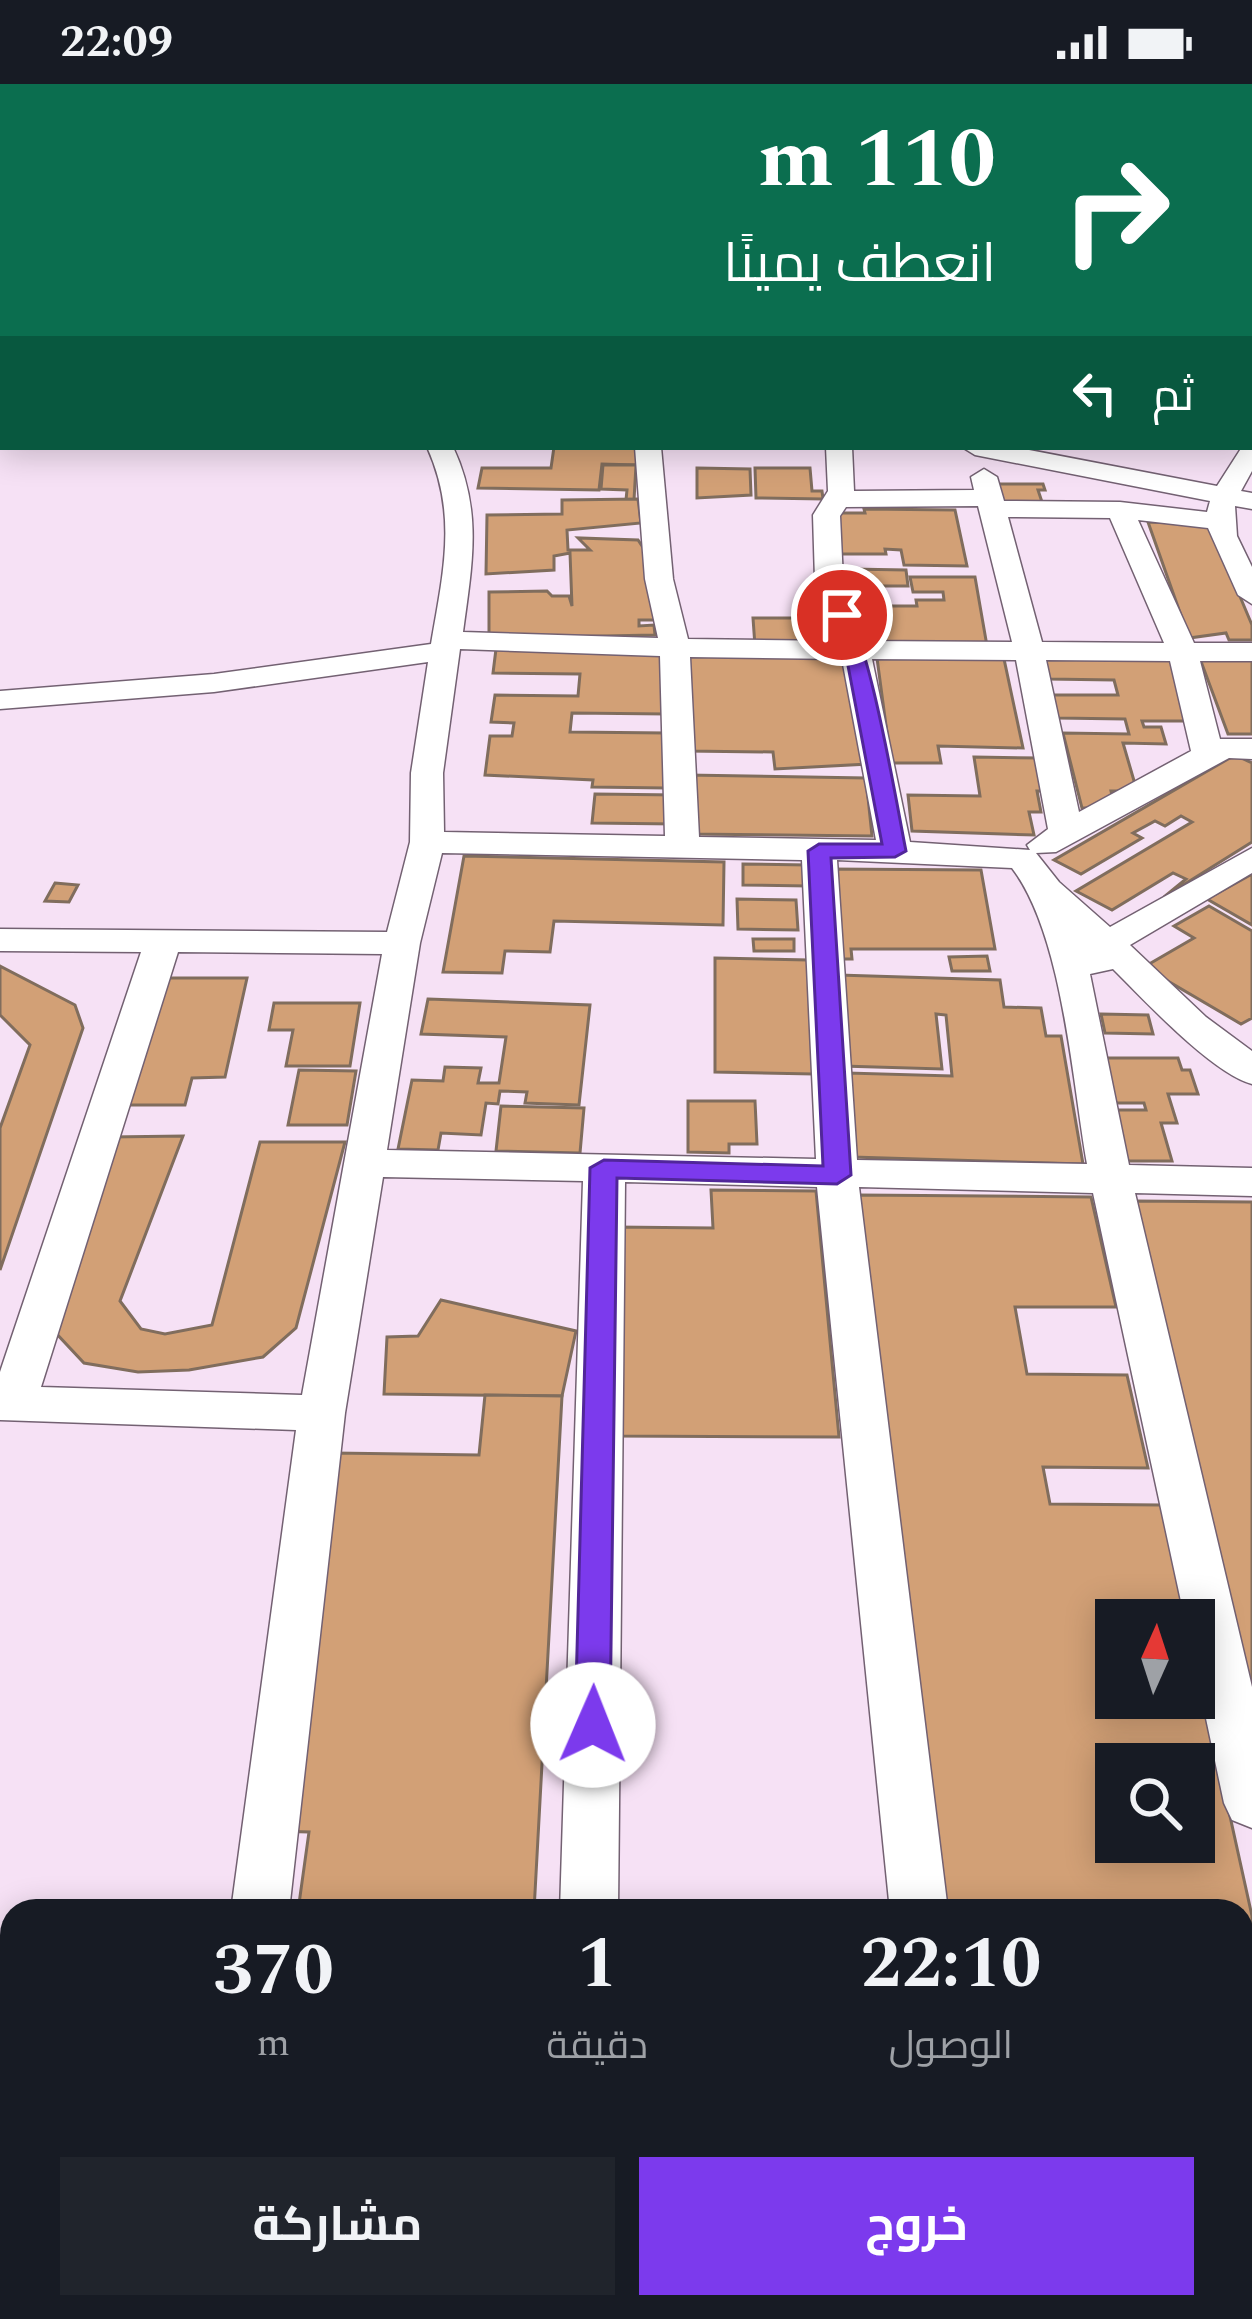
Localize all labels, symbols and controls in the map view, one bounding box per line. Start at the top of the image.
text: 22:09 [60,8,173,77]
text: 110 m [758,96,996,224]
icon: right [1038,132,1194,288]
text: انعطف يمينًا [723,224,996,306]
icon: left [1062,360,1128,426]
text: ثم [1152,362,1194,431]
pin [791,564,893,666]
icon: arrive [809,582,875,648]
north arrow [1095,1599,1215,1719]
map controls [1095,1599,1215,1863]
position arrow [530,1662,656,1788]
button: search [1095,1743,1215,1863]
text: 1 [577,1910,617,2019]
text: 22:10 [861,1910,1041,2019]
text: 370 [213,1917,334,2026]
text: m [256,2014,290,2073]
text: دقيقة [546,2017,648,2076]
text: الوصول [889,2017,1013,2076]
button: مشاركة [60,2157,615,2295]
button: خروج [639,2157,1194,2295]

